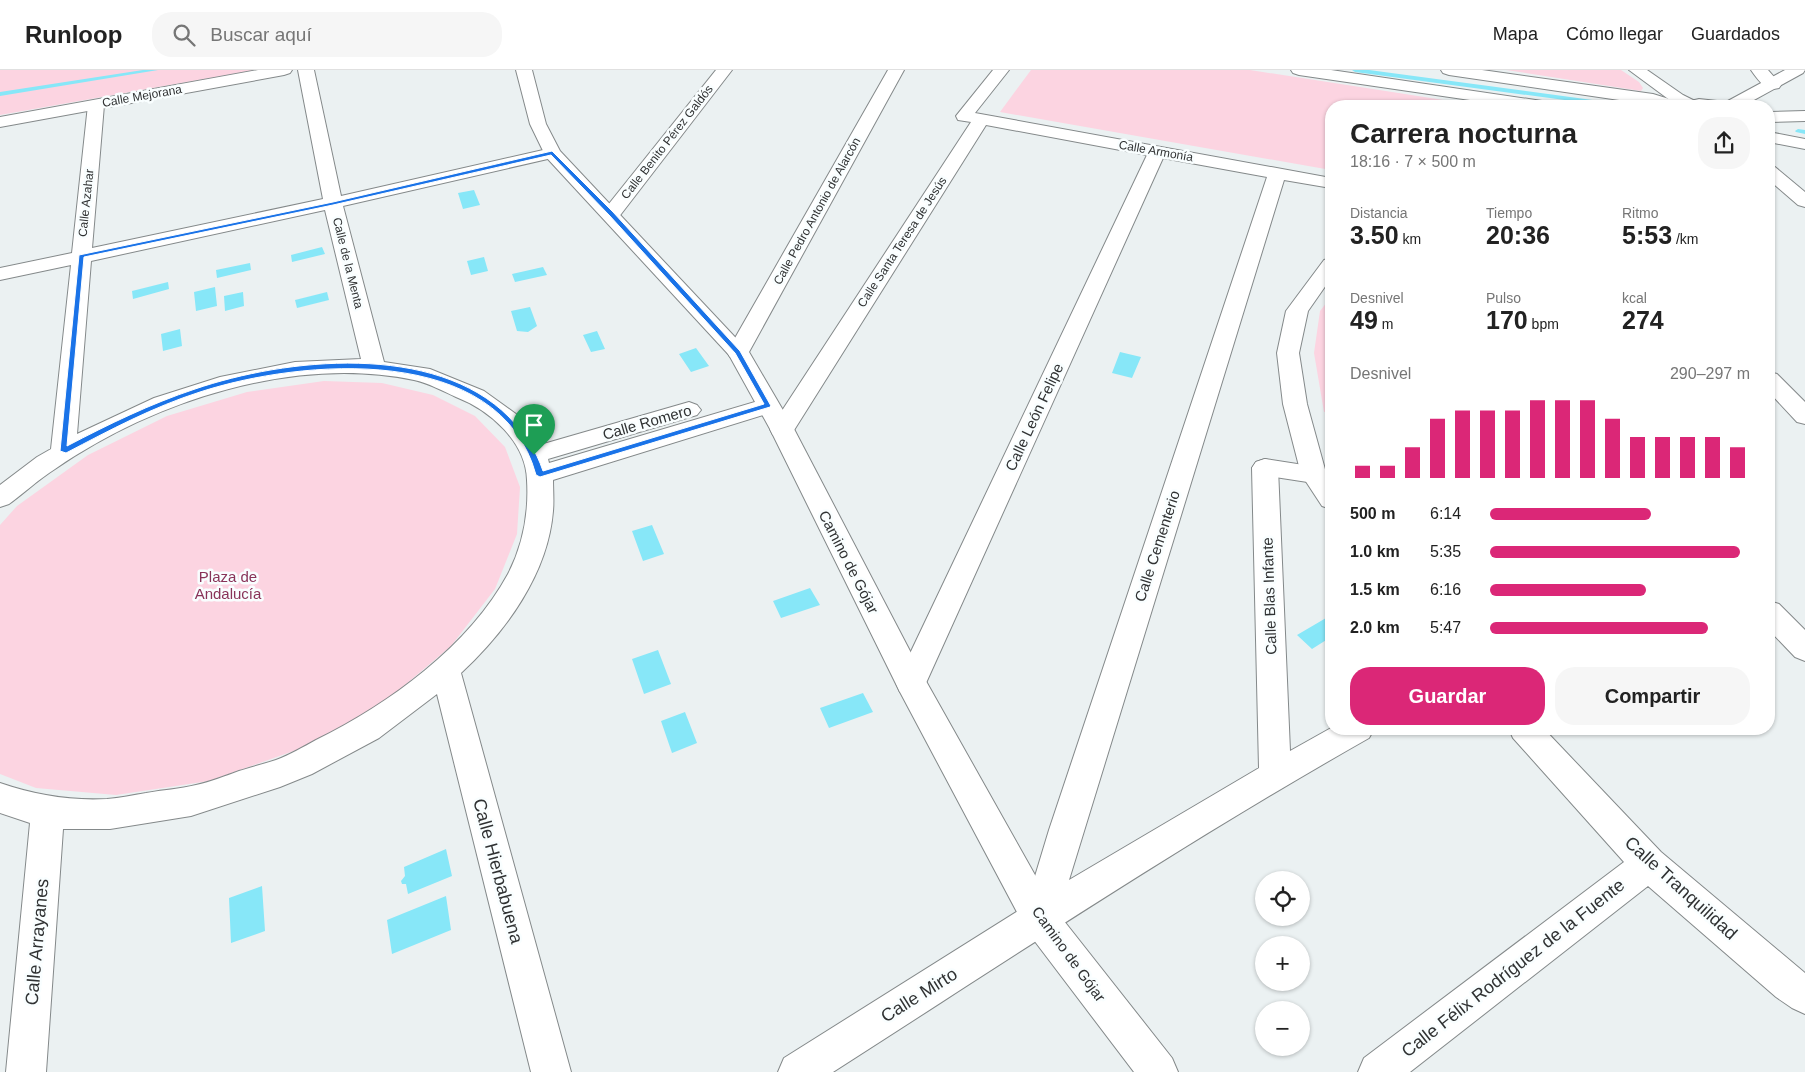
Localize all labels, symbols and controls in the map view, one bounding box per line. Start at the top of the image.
search box [152,12,502,57]
text: Runloop [25,21,122,48]
icon: search [170,21,198,49]
text: Buscar aquí [210,24,312,45]
text: Mapa [1493,24,1538,44]
text: Cómo llegar [1566,24,1663,44]
text: Guardados [1691,24,1780,44]
street label: Calle Mejorana [101,82,183,110]
street label: Calle Benito Pérez Galdós [618,82,716,202]
button: share [1698,117,1750,169]
text: Carrera nocturna [1350,118,1577,149]
street label: Calle Pedro Antonio de Alarcón [771,135,863,287]
street label: Calle Armonía [1118,138,1195,164]
text: 18:16 · 7 × 500 m [1350,153,1476,170]
street label: Calle Azahar [75,168,97,238]
street label: Calle Santa Teresa de Jesús [855,174,949,310]
text: Distancia [1350,205,1408,221]
text: Tiempo [1486,205,1532,221]
text: Ritmo [1622,205,1659,221]
street label: Calle de la Menta [330,216,366,310]
text: 3.50 [1350,221,1399,249]
text: 20:36 [1486,221,1550,249]
text: 5:53 [1622,221,1672,249]
text: km [1399,231,1421,247]
text: /km [1672,231,1699,247]
text: Desnivel [1350,290,1404,306]
text: Pulso [1486,290,1521,306]
text: kcal [1622,290,1647,306]
text: 49 [1350,306,1378,334]
text: 170 [1486,306,1528,334]
text: 274 [1622,306,1664,334]
text: m [1378,316,1393,332]
text: bpm [1528,316,1559,332]
street label: Calle León Felipe [1002,361,1066,473]
text: Desnivel [1350,365,1411,382]
text: 290–297 m [1670,365,1750,382]
street label: Calle Romero [601,401,693,443]
pin [513,404,555,455]
icon: arrive [520,411,548,439]
street label: Calle Cementerio [1131,488,1183,604]
text: 500 m [1350,505,1395,522]
text: 6:14 [1430,505,1461,522]
street label: Camino de Gójar [816,508,882,616]
street label: Calle Blas Infante [1258,537,1280,655]
text: 1.0 km [1350,543,1400,560]
text: 5:35 [1430,543,1461,560]
park label: Plaza de Andalucía [195,568,262,602]
text: 1.5 km [1350,581,1400,598]
text: 6:16 [1430,581,1461,598]
text: 2.0 km [1350,619,1400,636]
text: 5:47 [1430,619,1461,636]
button: Guardar [1350,667,1545,725]
button: Compartir [1555,667,1750,725]
street label: Calle Hierbabuena [469,796,527,947]
street label: Calle Tranquilidad [1621,832,1741,944]
map controls [1255,871,1310,1056]
button: locate [1255,871,1310,926]
street label: Calle Félix Rodríguez de la Fuente [1398,875,1628,1061]
street label: Calle Arrayanes [22,878,52,1006]
street label: Camino de Gójar [1029,903,1109,1005]
button: + [1255,936,1310,991]
street label: Calle Mirto [877,964,961,1026]
button: − [1255,1001,1310,1056]

